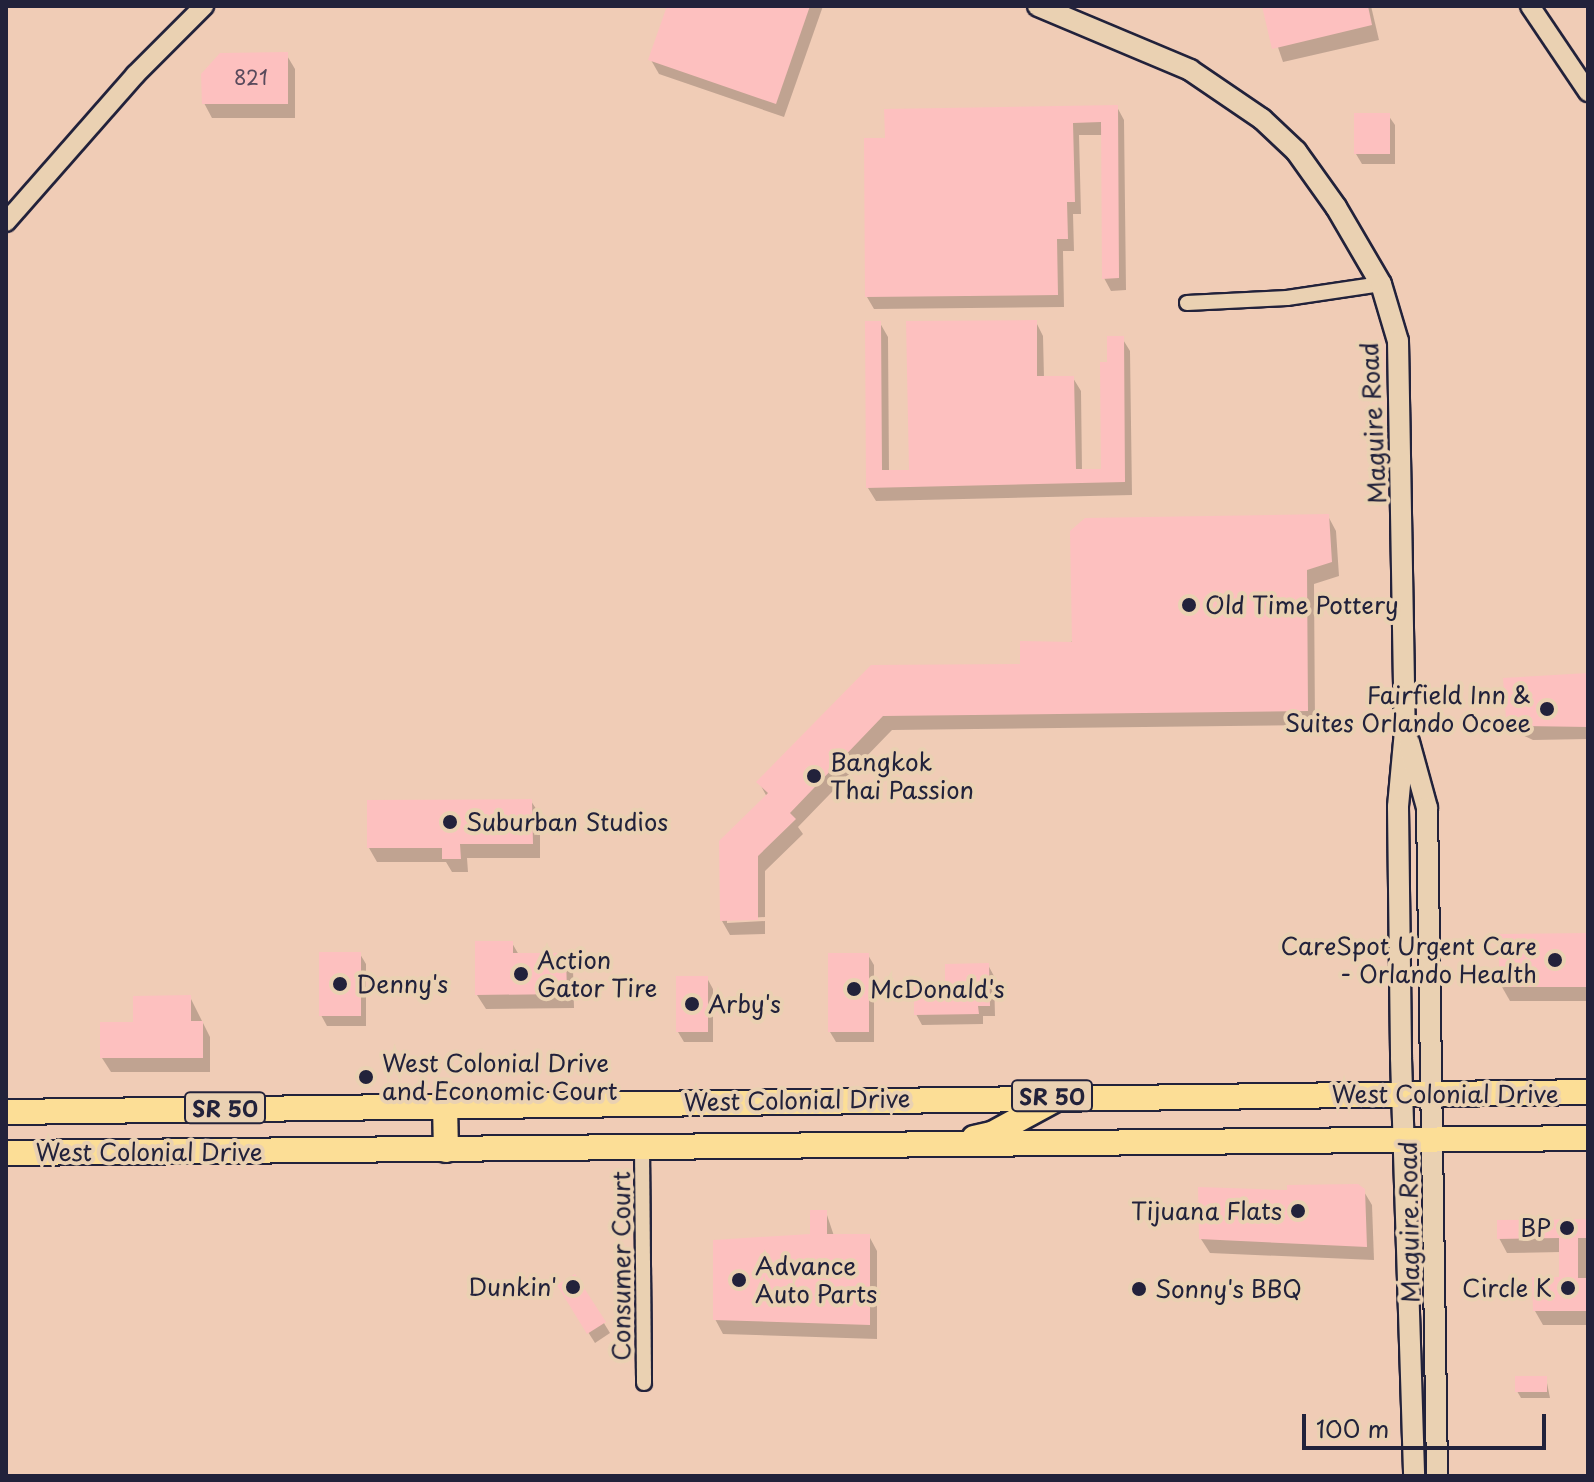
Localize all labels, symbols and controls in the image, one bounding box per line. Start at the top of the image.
house number: 821 [234,65,268,89]
street label: Maguire Road [1354,341,1392,505]
place label: Old Time Pottery [1205,591,1401,619]
marker: Old Time Pottery [1180,596,1198,614]
place label: Fairfield Inn & Suites Orlando Ocoee [1283,681,1531,737]
marker: Fairfield Inn & Suites Orlando Ocoee [1538,700,1556,718]
place label: Bangkok Thai Passion [830,748,974,804]
marker: Bangkok Thai Passion [805,767,823,785]
place label: Suburban Studios [466,808,668,836]
marker: Suburban Studios [441,813,459,831]
place label: CareSpot Urgent Care - Orlando Health [1279,932,1537,988]
place label: Action Gator Tire [537,946,658,1002]
marker: CareSpot Urgent Care - Orlando Health [1544,949,1566,971]
marker: Action Gator Tire [512,965,530,983]
place label: Denny's [356,970,448,998]
marker: Denny's [331,975,349,993]
place label: McDonald's [870,975,1005,1003]
marker: McDonald's [845,980,863,998]
place label: Arby's [708,990,781,1018]
marker: Arby's [683,995,701,1013]
place label: West Colonial Drive and Economic Court [382,1049,617,1105]
marker: West Colonial Drive and Economic Court [357,1068,375,1086]
road number: SR 50 [1010,1078,1094,1114]
street label: West Colonial Drive [1331,1080,1559,1108]
street label: West Colonial Drive [683,1084,911,1116]
road number: SR 50 [183,1090,267,1126]
street label: West Colonial Drive [35,1138,263,1166]
street label: Maguire Road [1393,1141,1425,1303]
street label: Consumer Court [607,1171,635,1361]
place label: Tijuana Flats [1130,1197,1282,1225]
marker: Tijuana Flats [1289,1202,1307,1220]
place label: BP [1520,1214,1551,1242]
marker: BP [1558,1219,1576,1237]
place label: Advance Auto Parts [755,1252,880,1308]
marker: Advance Auto Parts [730,1271,748,1289]
place label: Dunkin' [469,1273,557,1301]
place label: Circle K [1459,1274,1552,1302]
place label: Sonny's BBQ [1155,1275,1302,1303]
marker: Dunkin' [564,1278,582,1296]
marker: Circle K [1559,1279,1577,1297]
marker: Sonny's BBQ [1130,1280,1148,1298]
scale bar [1306,1398,1550,1448]
text: 100 m [1316,1410,1389,1446]

